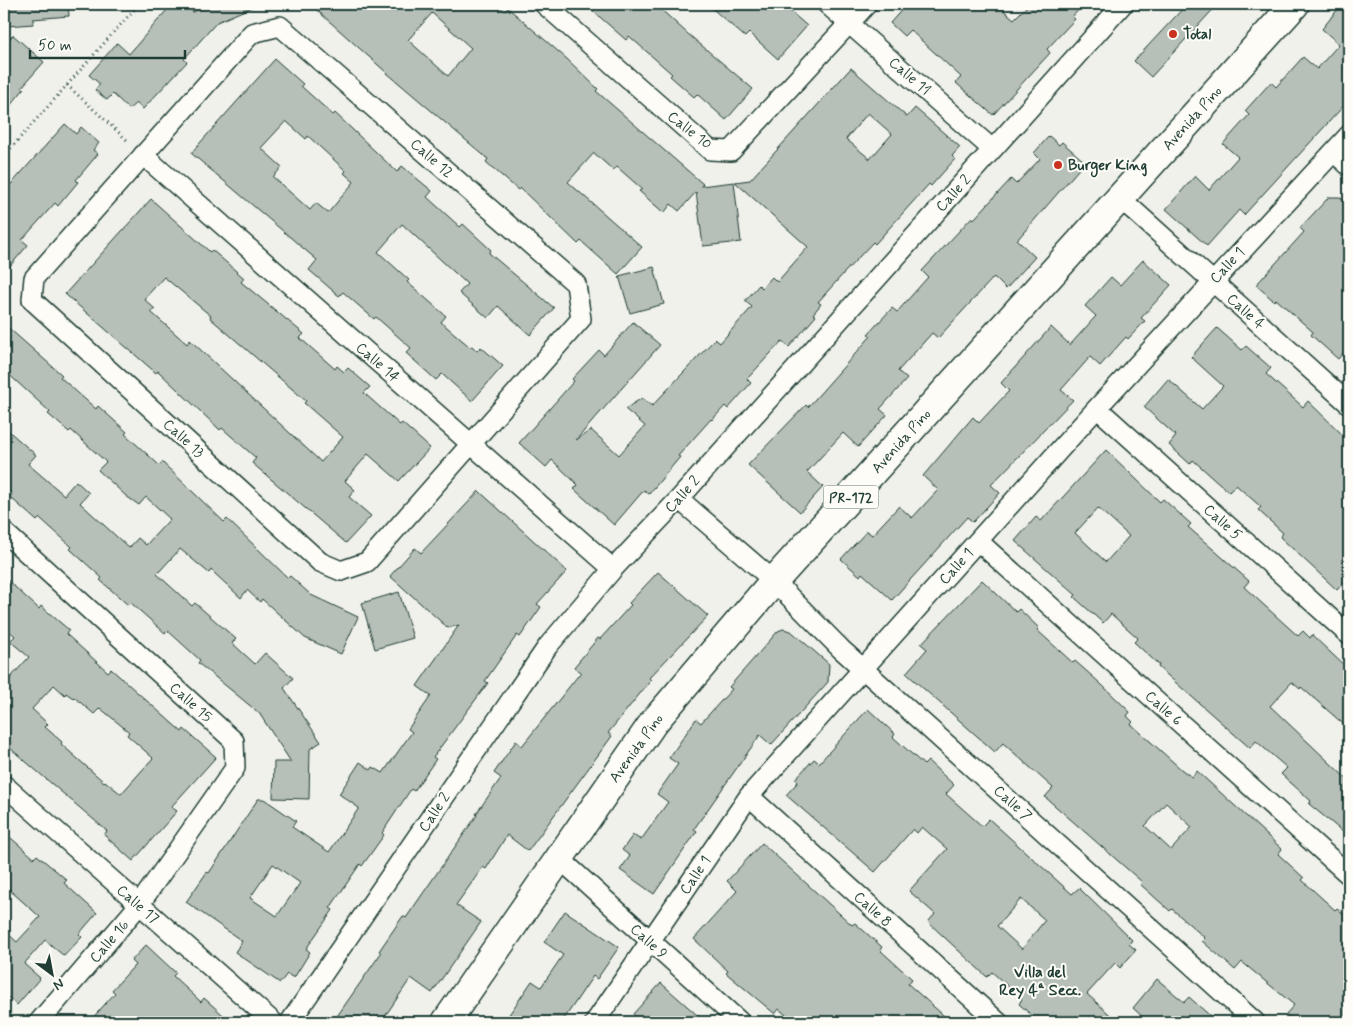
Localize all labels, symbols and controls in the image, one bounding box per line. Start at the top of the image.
place label: Total [1183,25,1211,45]
scale bar [30,28,185,60]
marker: Total [1167,28,1179,40]
text: 50 m [38,36,72,56]
street label: Calle 11 [884,53,935,101]
street label: Avenida Pino [1158,82,1227,155]
street label: Calle 10 [663,107,716,155]
street label: Calle 12 [406,134,457,183]
place label: Burger King [1068,156,1148,178]
marker: Burger King [1052,159,1064,171]
street label: Calle 2 [932,171,976,217]
street label: Calle 1 [1206,243,1250,288]
street label: Calle 4 [1222,289,1269,334]
street label: Calle 14 [351,338,404,387]
street label: Avenida Pino [867,405,936,478]
street label: Calle 13 [158,415,208,463]
street label: Calle 2 [661,472,705,518]
road number: PR-172 [824,486,878,508]
street label: Calle 5 [1199,500,1246,545]
street label: Calle 1 [935,544,979,589]
street label: Calle 15 [165,678,216,727]
street label: Calle 6 [1140,687,1187,731]
street label: Avenida Pino [605,710,669,787]
street label: Calle 7 [989,781,1036,826]
street label: Calle 2 [414,789,455,836]
street label: Calle 1 [676,852,716,899]
street label: Calle 17 [112,881,163,929]
street label: Calle 8 [849,887,896,932]
street label: Calle 16 [85,916,134,968]
street label: Calle 9 [625,920,671,964]
north arrow [28,948,78,998]
district label: Villa del Rey 4ª Secc. [999,962,1081,1001]
text: N [50,974,67,994]

